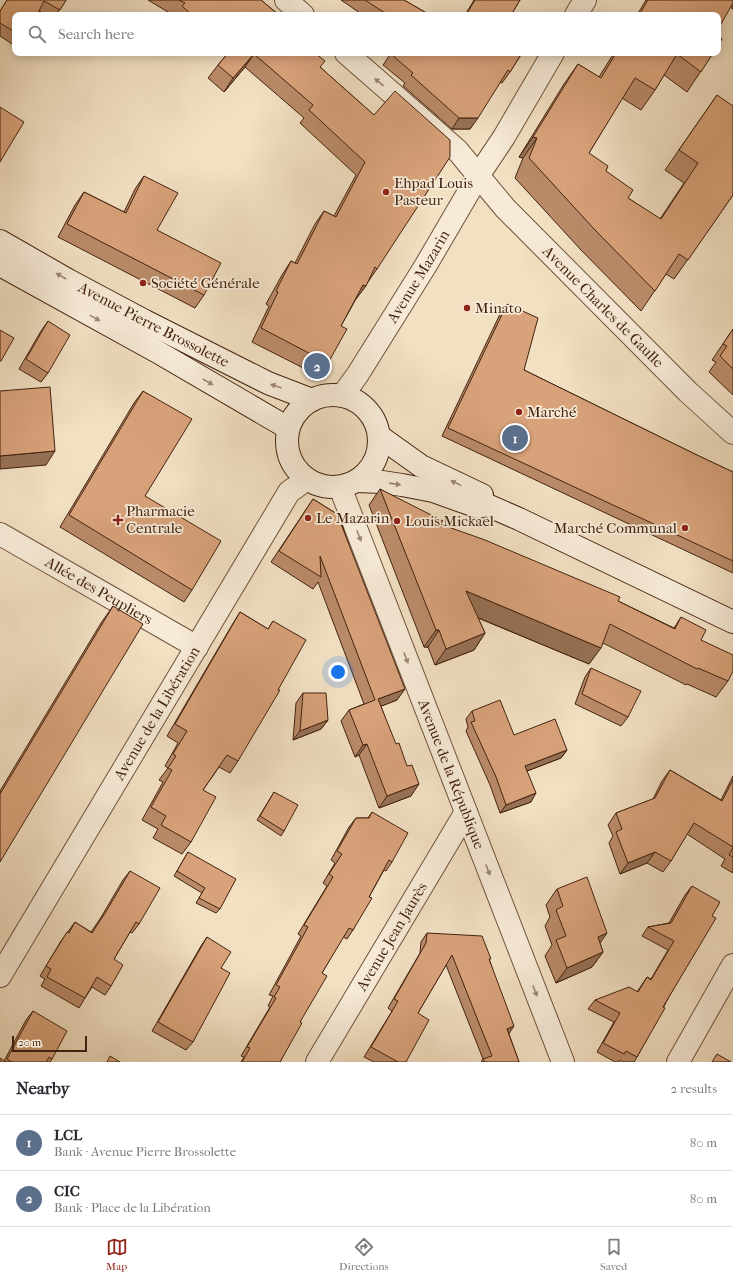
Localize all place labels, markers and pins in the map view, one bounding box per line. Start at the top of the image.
place label: Ehpad Louis Pasteur [394,174,474,209]
marker: Ehpad Louis Pasteur [381,187,391,197]
place label: Société Générale [151,274,260,292]
marker: Société Générale [138,278,148,288]
place label: Minato [475,299,522,317]
marker: Minato [462,303,472,313]
pin: 2 [304,351,330,381]
place label: Marché [527,403,577,421]
marker: Marché [514,407,524,417]
pin: 1 [502,423,528,453]
place label: Pharmacie Centrale [126,502,195,537]
place label: Le Mazarin [316,509,390,527]
place label: Louis Mickael [405,512,494,530]
marker: Le Mazarin [303,513,313,523]
marker: Pharmacie Centrale [113,515,123,525]
marker: Louis Mickael [392,516,402,526]
place label: Marché Communal [554,519,677,537]
marker: Marché Communal [680,523,690,533]

